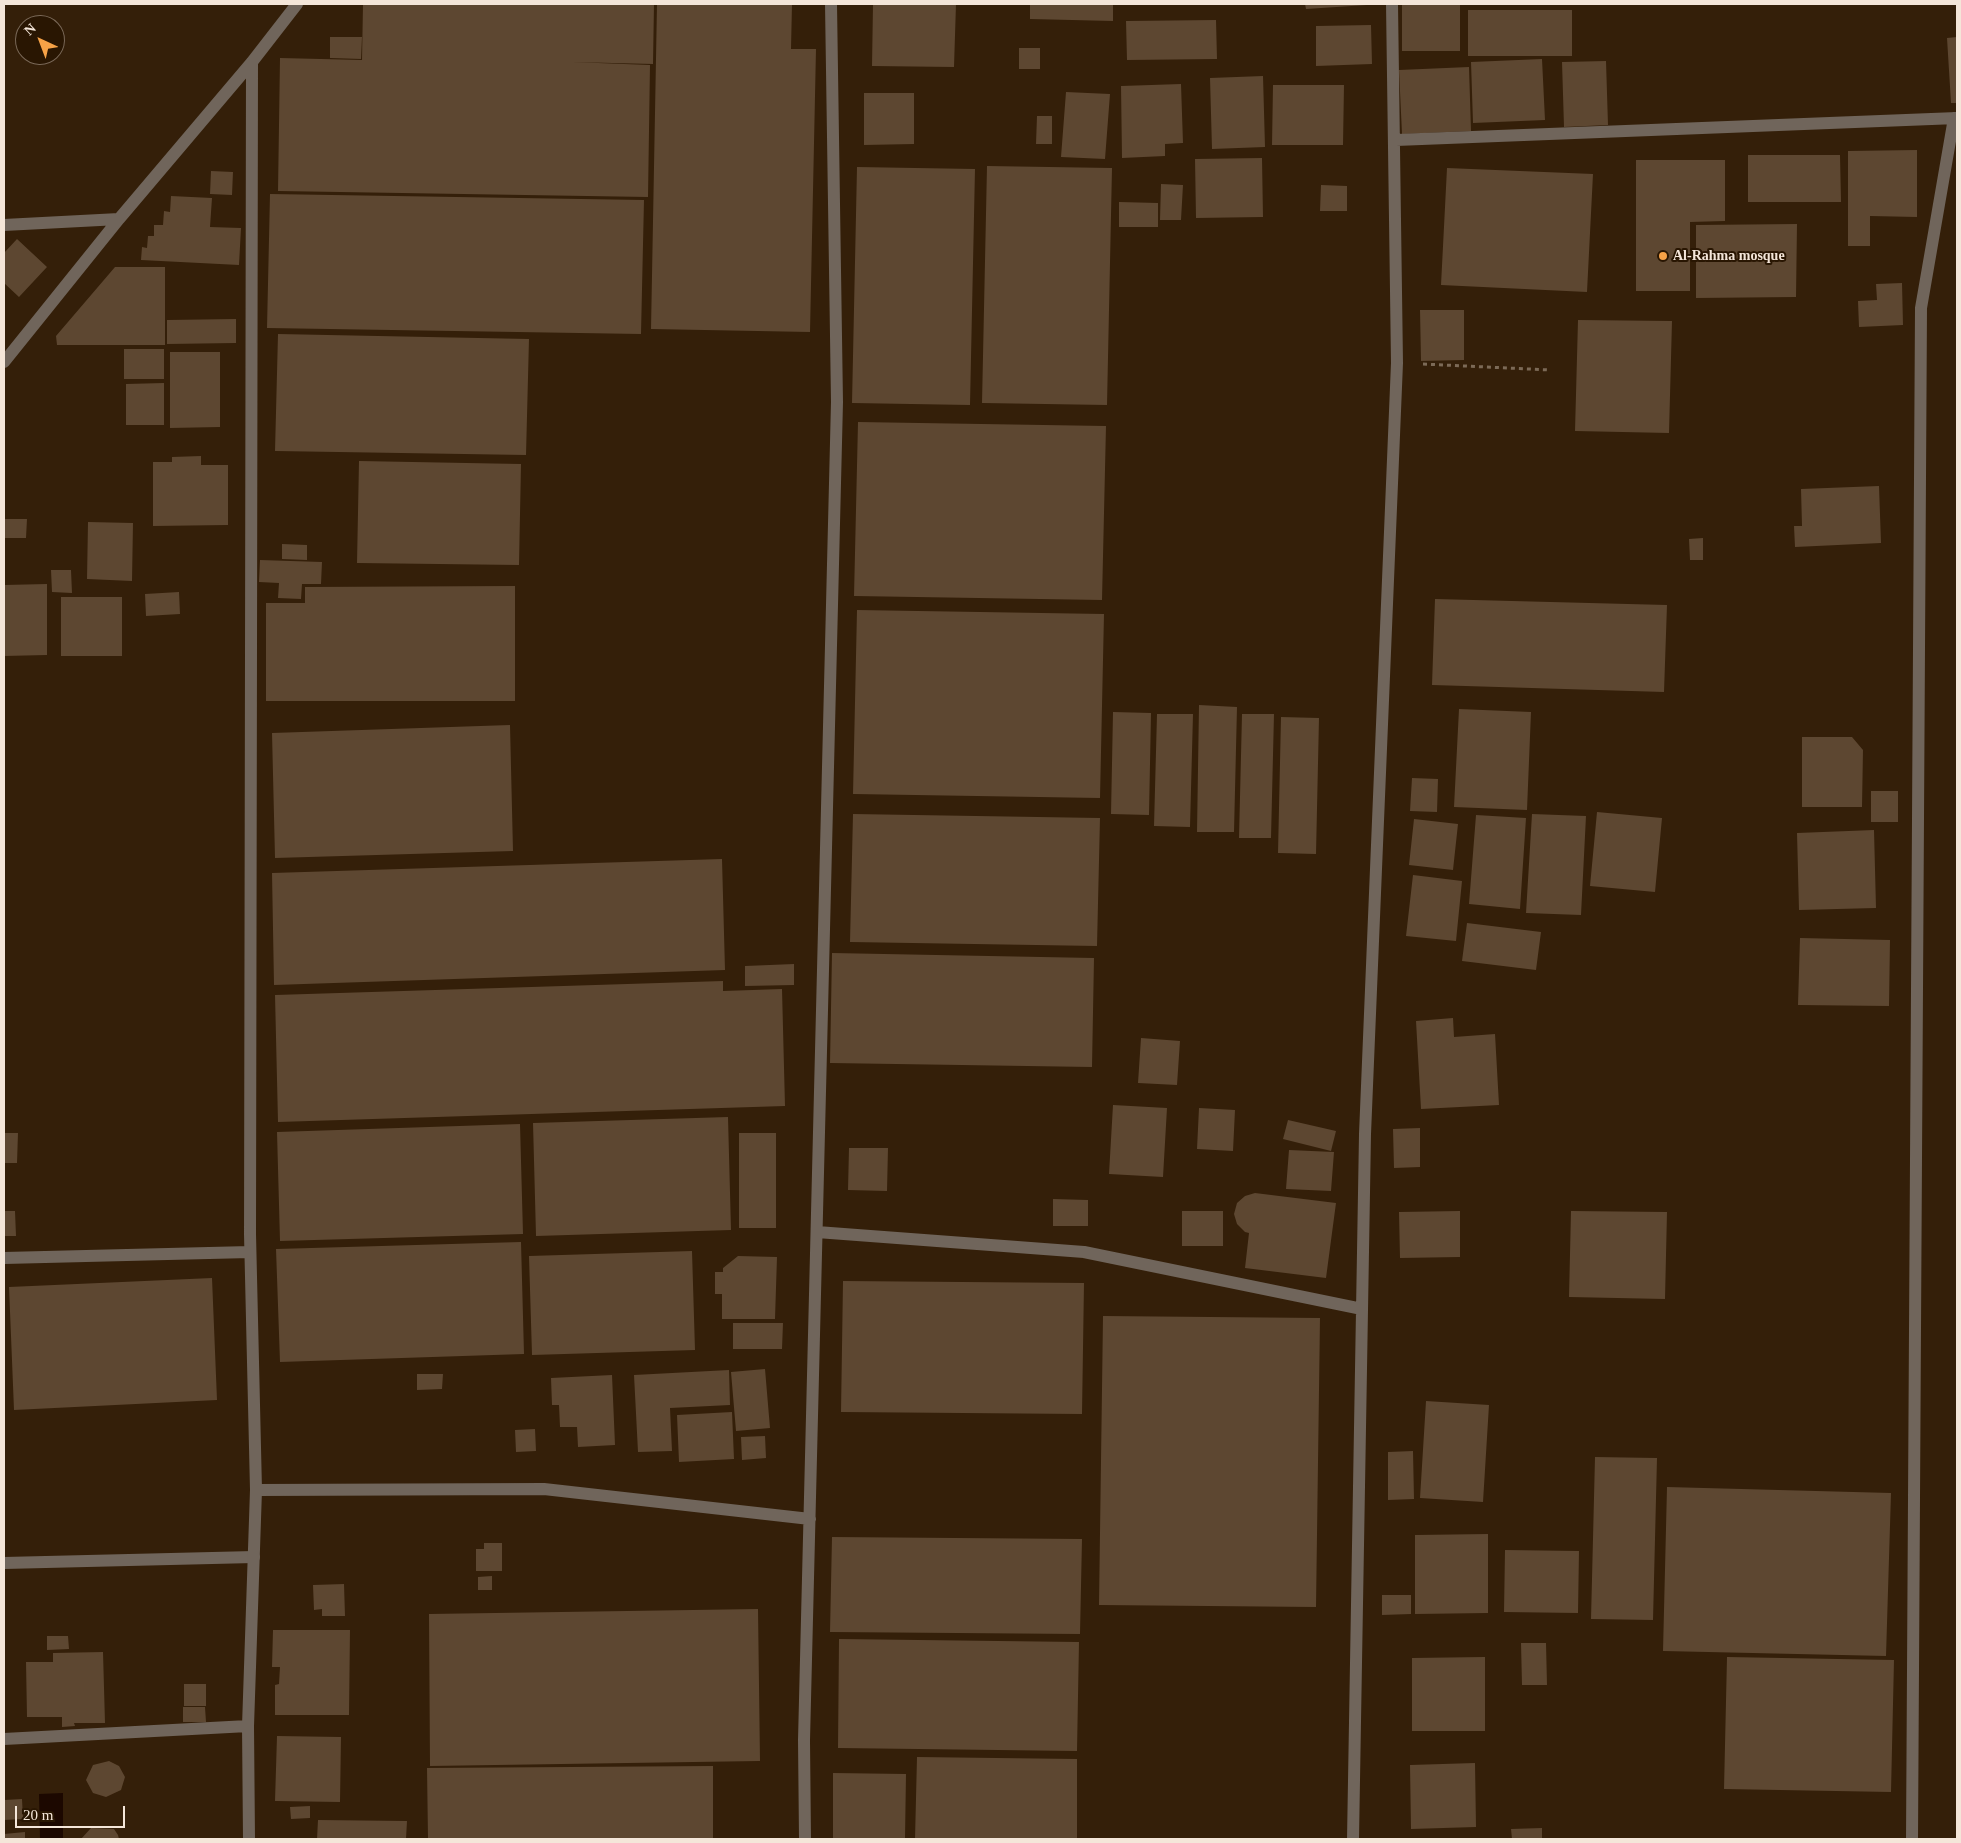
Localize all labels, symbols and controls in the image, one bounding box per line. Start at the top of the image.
north arrow [15,15,65,65]
text: N [21,20,39,38]
place label: Al-Rahma mosque [1673,248,1785,264]
marker: Al-Rahma mosque [1657,250,1669,262]
scale bar [18,1796,128,1828]
text: 20 m [23,1807,53,1823]

